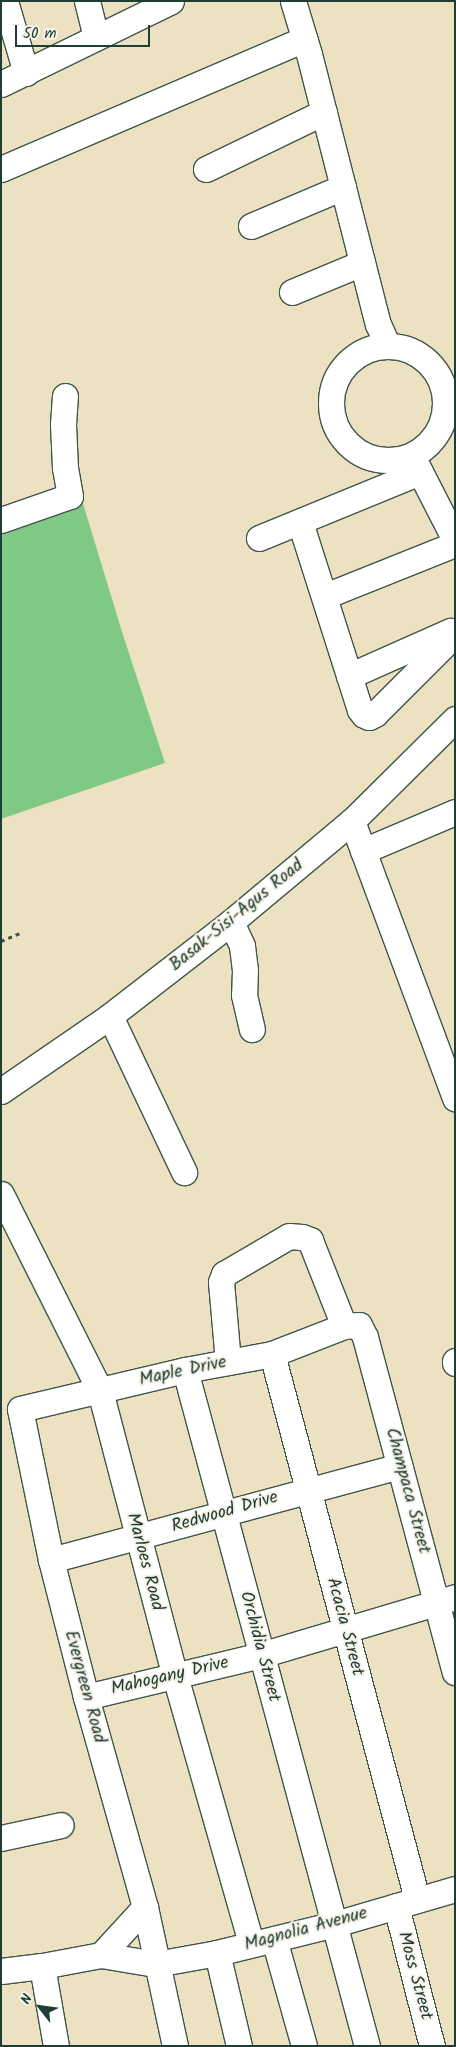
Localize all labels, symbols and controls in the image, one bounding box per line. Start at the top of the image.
scale bar [18,15,152,47]
text: 50 m [23,22,57,46]
street label: Basak-Sisi-Agus Road [166,855,308,977]
street label: Maple Drive [137,1352,229,1392]
street label: Champaca Street [380,1426,434,1556]
street label: Redwood Drive [169,1487,281,1539]
street label: Marloes Road [121,1511,167,1613]
street label: Acacia Street [320,1575,368,1679]
street label: Orchidia Street [234,1589,284,1705]
street label: Evergreen Road [59,1628,109,1746]
street label: Mahogany Drive [109,1653,231,1701]
street label: Magnolia Avenue [242,1903,370,1957]
street label: Moss Street [392,1929,436,2023]
north arrow [15,1982,65,2032]
text: N [15,1990,39,2009]

